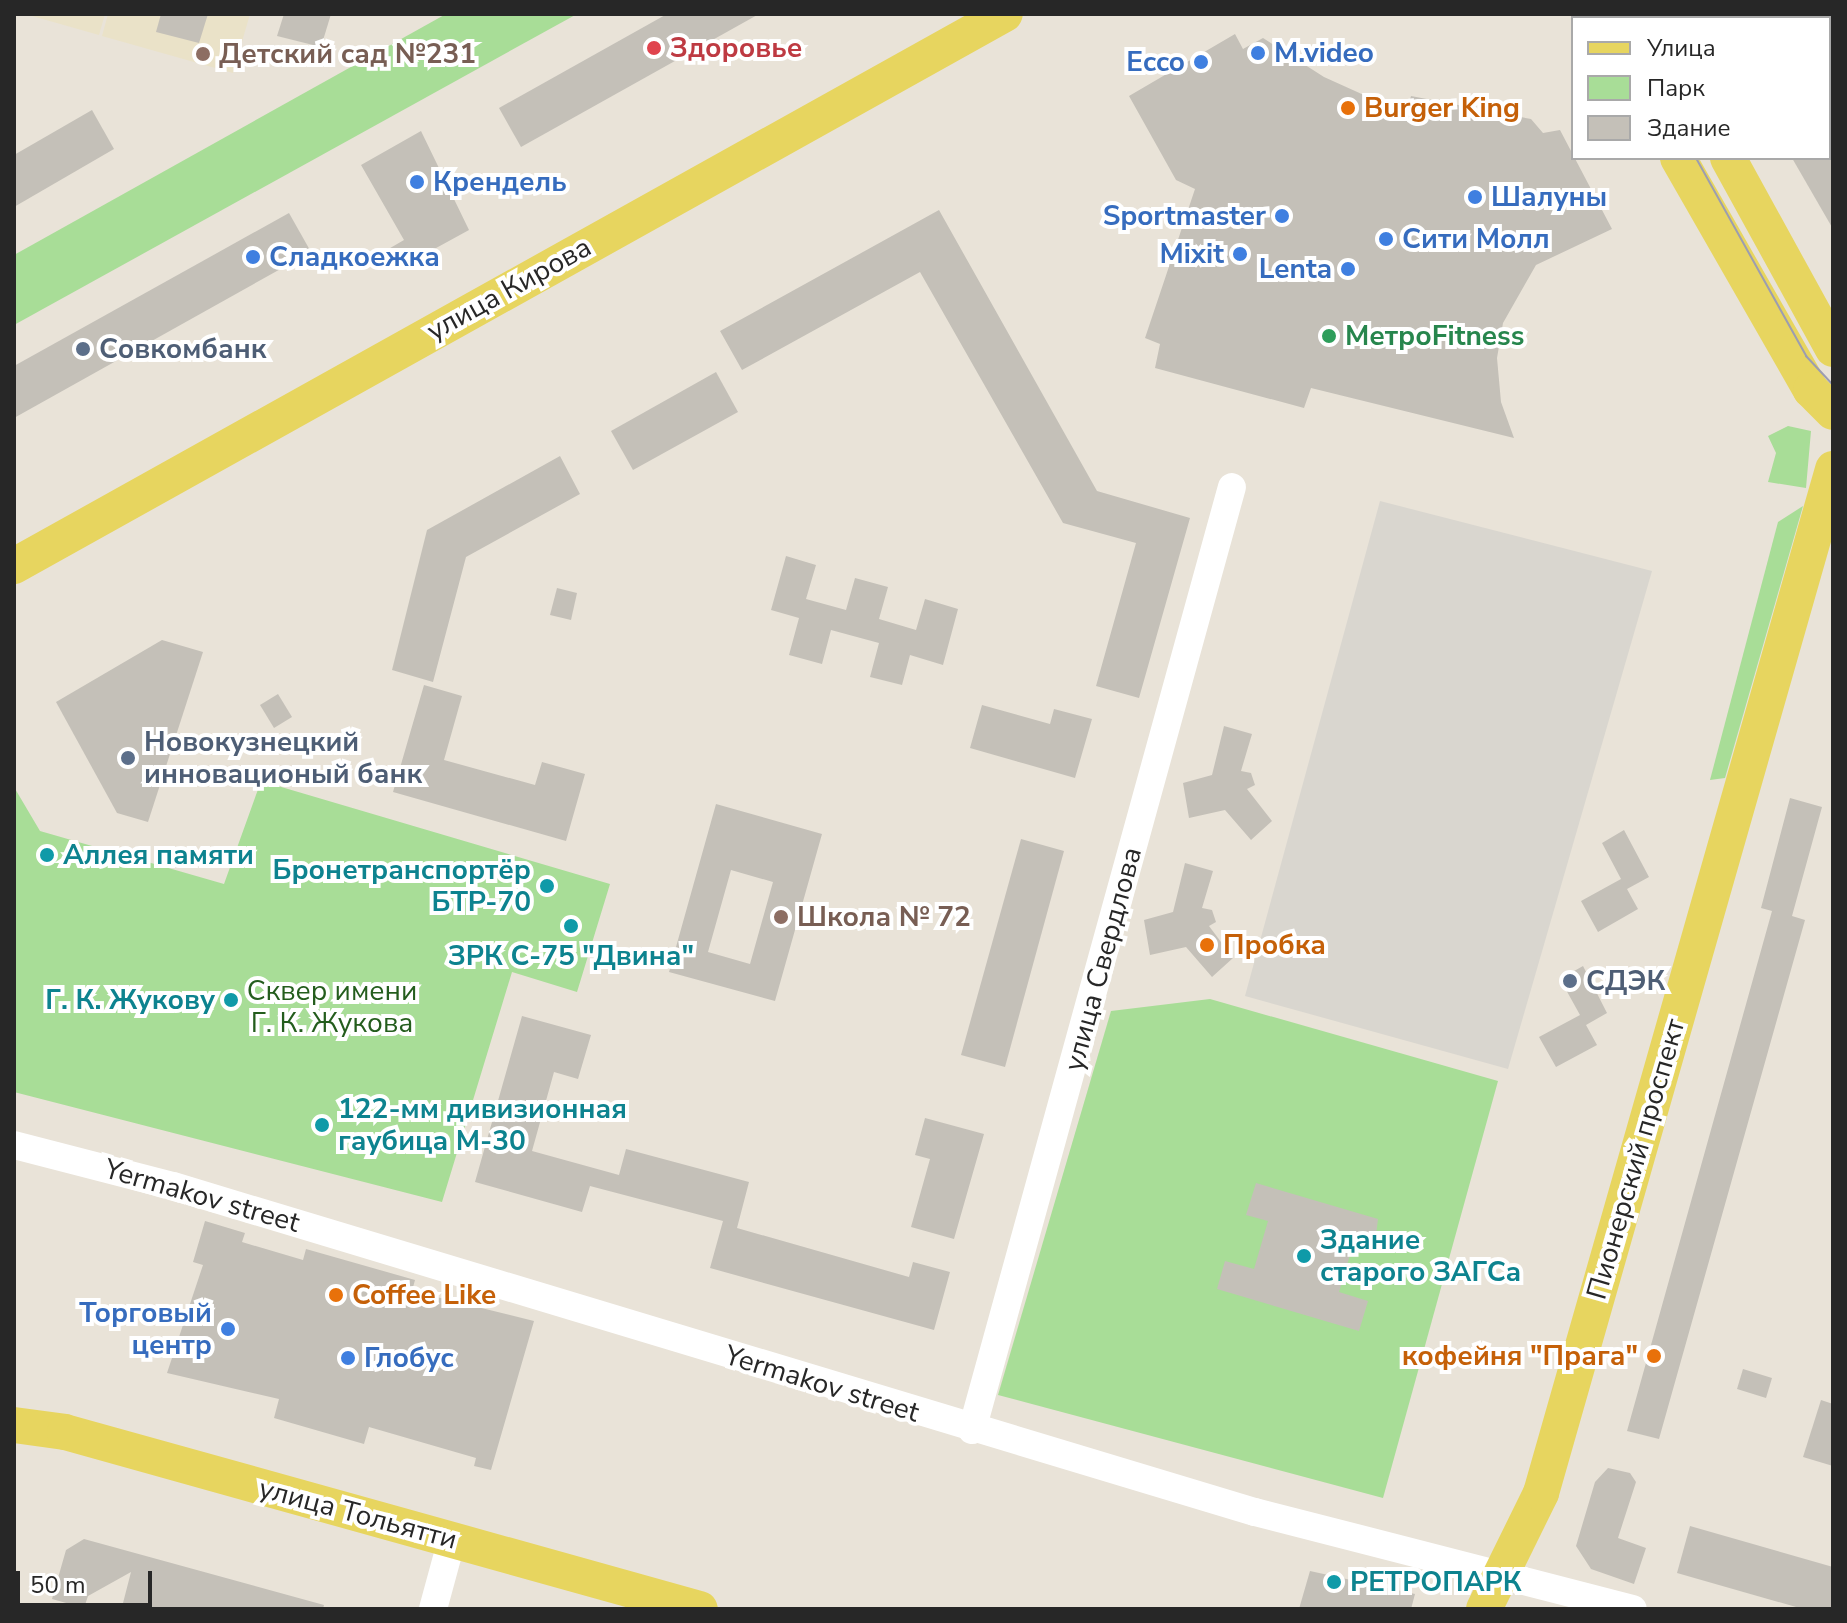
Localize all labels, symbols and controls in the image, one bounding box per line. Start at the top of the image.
legend [1571,16,1831,160]
place label: Здоровье [670,31,802,65]
text: Улица [1647,32,1716,64]
place label: M.video [1274,36,1374,70]
place label: Детский сад №231 [219,37,476,71]
marker: Здоровье [645,39,663,57]
marker: M.video [1249,44,1267,62]
marker: Детский сад №231 [194,45,212,63]
place label: Ecco [1126,45,1185,79]
marker: Ecco [1192,53,1210,71]
text: Парк [1647,72,1705,104]
place label: Burger King [1364,91,1520,125]
marker: Burger King [1339,99,1357,117]
text: Здание [1647,112,1731,144]
place label: Крендель [433,165,567,199]
marker: Крендель [408,173,426,191]
place label: Шалуны [1491,180,1607,214]
marker: Шалуны [1466,188,1484,206]
place label: Sportmaster [1103,199,1266,233]
marker: Sportmaster [1273,207,1291,225]
place label: Сити Молл [1402,222,1550,256]
street label: улица Кирова [421,230,597,348]
marker: Сити Молл [1377,230,1395,248]
place label: Mixit [1159,237,1224,271]
place label: Сладкоежка [269,240,440,274]
marker: Mixit [1231,245,1249,263]
marker: Сладкоежка [244,248,262,266]
place label: Lenta [1259,252,1332,286]
marker: Lenta [1339,260,1357,278]
place label: МетроFitness [1345,319,1524,353]
marker: МетроFitness [1320,327,1338,345]
place label: Совкомбанк [99,332,266,366]
marker: Совкомбанк [74,340,92,358]
place label: Новокузнецкий инновационый банк [144,725,422,791]
marker: Новокузнецкий инновационый банк [119,749,137,767]
place label: Аллея памяти [63,838,254,872]
street label: улица Свердлова [1057,844,1149,1074]
marker: Аллея памяти [38,846,56,864]
place label: Бронетранспортёр БТР-70 [273,853,531,919]
marker: Бронетранспортёр БТР-70 [538,877,556,895]
place label: Школа № 72 [797,900,971,934]
marker: Школа № 72 [772,908,790,926]
marker: ЗРК С-75 "Двина" [562,917,580,935]
place label: Пробка [1223,928,1326,962]
marker: Пробка [1198,936,1216,954]
place label: ЗРК С-75 "Двина" [448,939,694,973]
place label: СДЭК [1586,964,1665,998]
marker: СДЭК [1561,972,1579,990]
park label: Сквер имени Г. К. Жукова [247,974,417,1040]
place label: Г. К. Жукову [45,983,215,1017]
marker: Г. К. Жукову [222,991,240,1009]
street label: Пионерский проспект [1580,1015,1692,1303]
place label: 122-мм дивизионная гаубица М-30 [338,1092,627,1158]
marker: 122-мм дивизионная гаубица М-30 [313,1116,331,1134]
street label: Yermakov street [101,1152,303,1240]
place label: Здание старого ЗАГСа [1320,1223,1521,1289]
marker: Здание старого ЗАГСа [1295,1247,1313,1265]
place label: Coffee Like [352,1278,496,1312]
marker: Coffee Like [327,1286,345,1304]
place label: Торговый центр [79,1296,212,1362]
marker: Торговый центр [219,1320,237,1338]
street label: Yermakov street [721,1338,923,1430]
place label: кофейня "Прага" [1402,1339,1638,1373]
place label: Глобус [364,1341,454,1375]
marker: кофейня "Прага" [1645,1347,1663,1365]
marker: Глобус [339,1349,357,1367]
street label: улица Тольятти [255,1471,461,1557]
scale bar [20,1555,156,1605]
place label: РЕТРОПАРК [1350,1565,1522,1599]
text: 50 m [30,1569,86,1601]
marker: РЕТРОПАРК [1325,1573,1343,1591]

